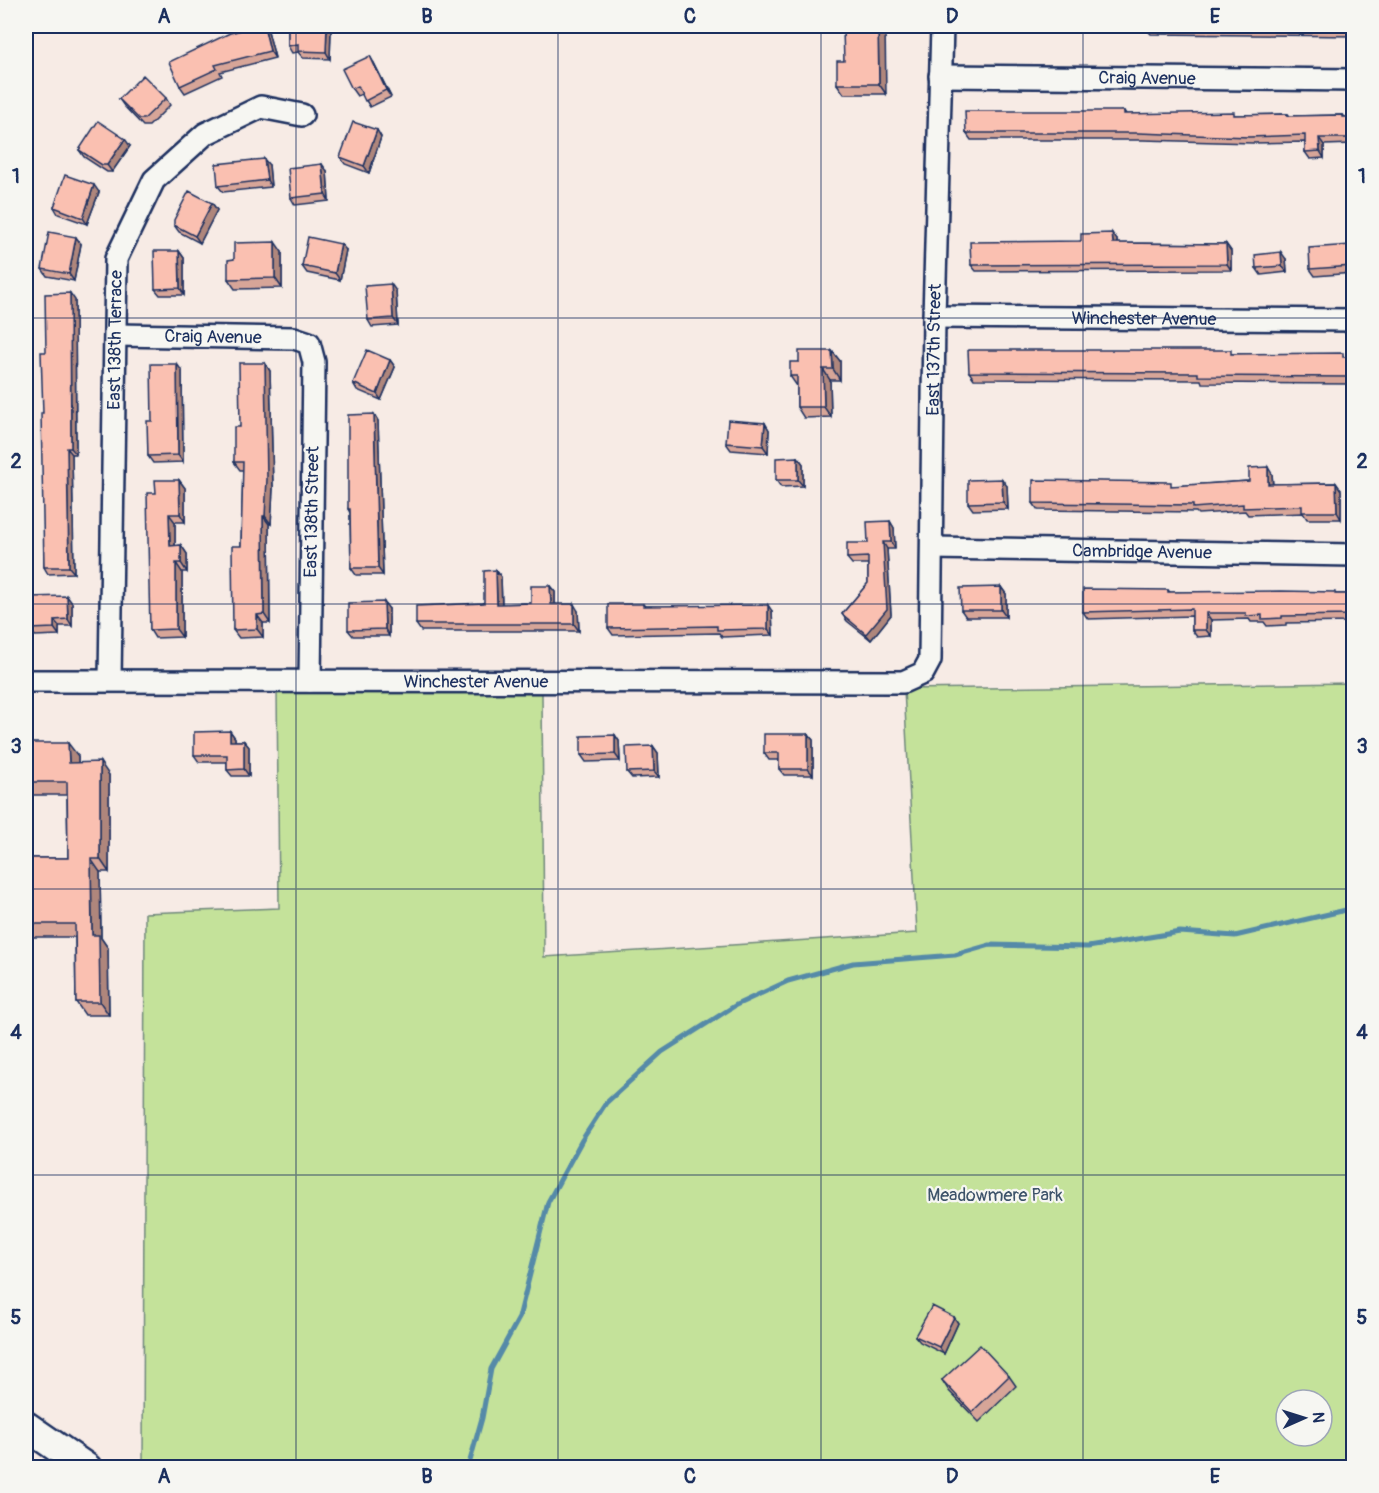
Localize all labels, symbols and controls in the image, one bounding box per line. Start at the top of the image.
text: A [158,4,171,29]
text: B [421,4,433,29]
text: C [684,4,696,29]
text: D [946,4,959,29]
text: E [1210,4,1221,29]
street label: Craig Avenue [1098,66,1196,90]
text: 1 [12,164,20,189]
text: 1 [1358,164,1366,189]
street label: East 138th Terrace [102,270,127,410]
street label: East 137th Street [921,283,946,416]
street label: Winchester Avenue [1071,306,1217,331]
street label: Craig Avenue [164,324,262,349]
street label: East 138th Street [299,445,325,578]
text: 2 [10,449,22,474]
text: 2 [1356,449,1368,474]
street label: Cambridge Avenue [1072,539,1212,564]
street label: Winchester Avenue [403,670,549,693]
text: 3 [10,734,22,759]
text: 3 [1356,734,1368,759]
text: 4 [10,1020,22,1045]
text: 4 [1356,1020,1368,1045]
park label: Meadowmere Park [927,1184,1063,1207]
text: 5 [11,1305,22,1330]
text: 5 [1357,1305,1368,1330]
north arrow [1274,1388,1334,1448]
text: N [1308,1411,1328,1423]
text: A [158,1464,171,1489]
text: B [421,1464,433,1489]
text: C [684,1464,696,1489]
text: D [946,1464,959,1489]
text: E [1210,1464,1221,1489]

